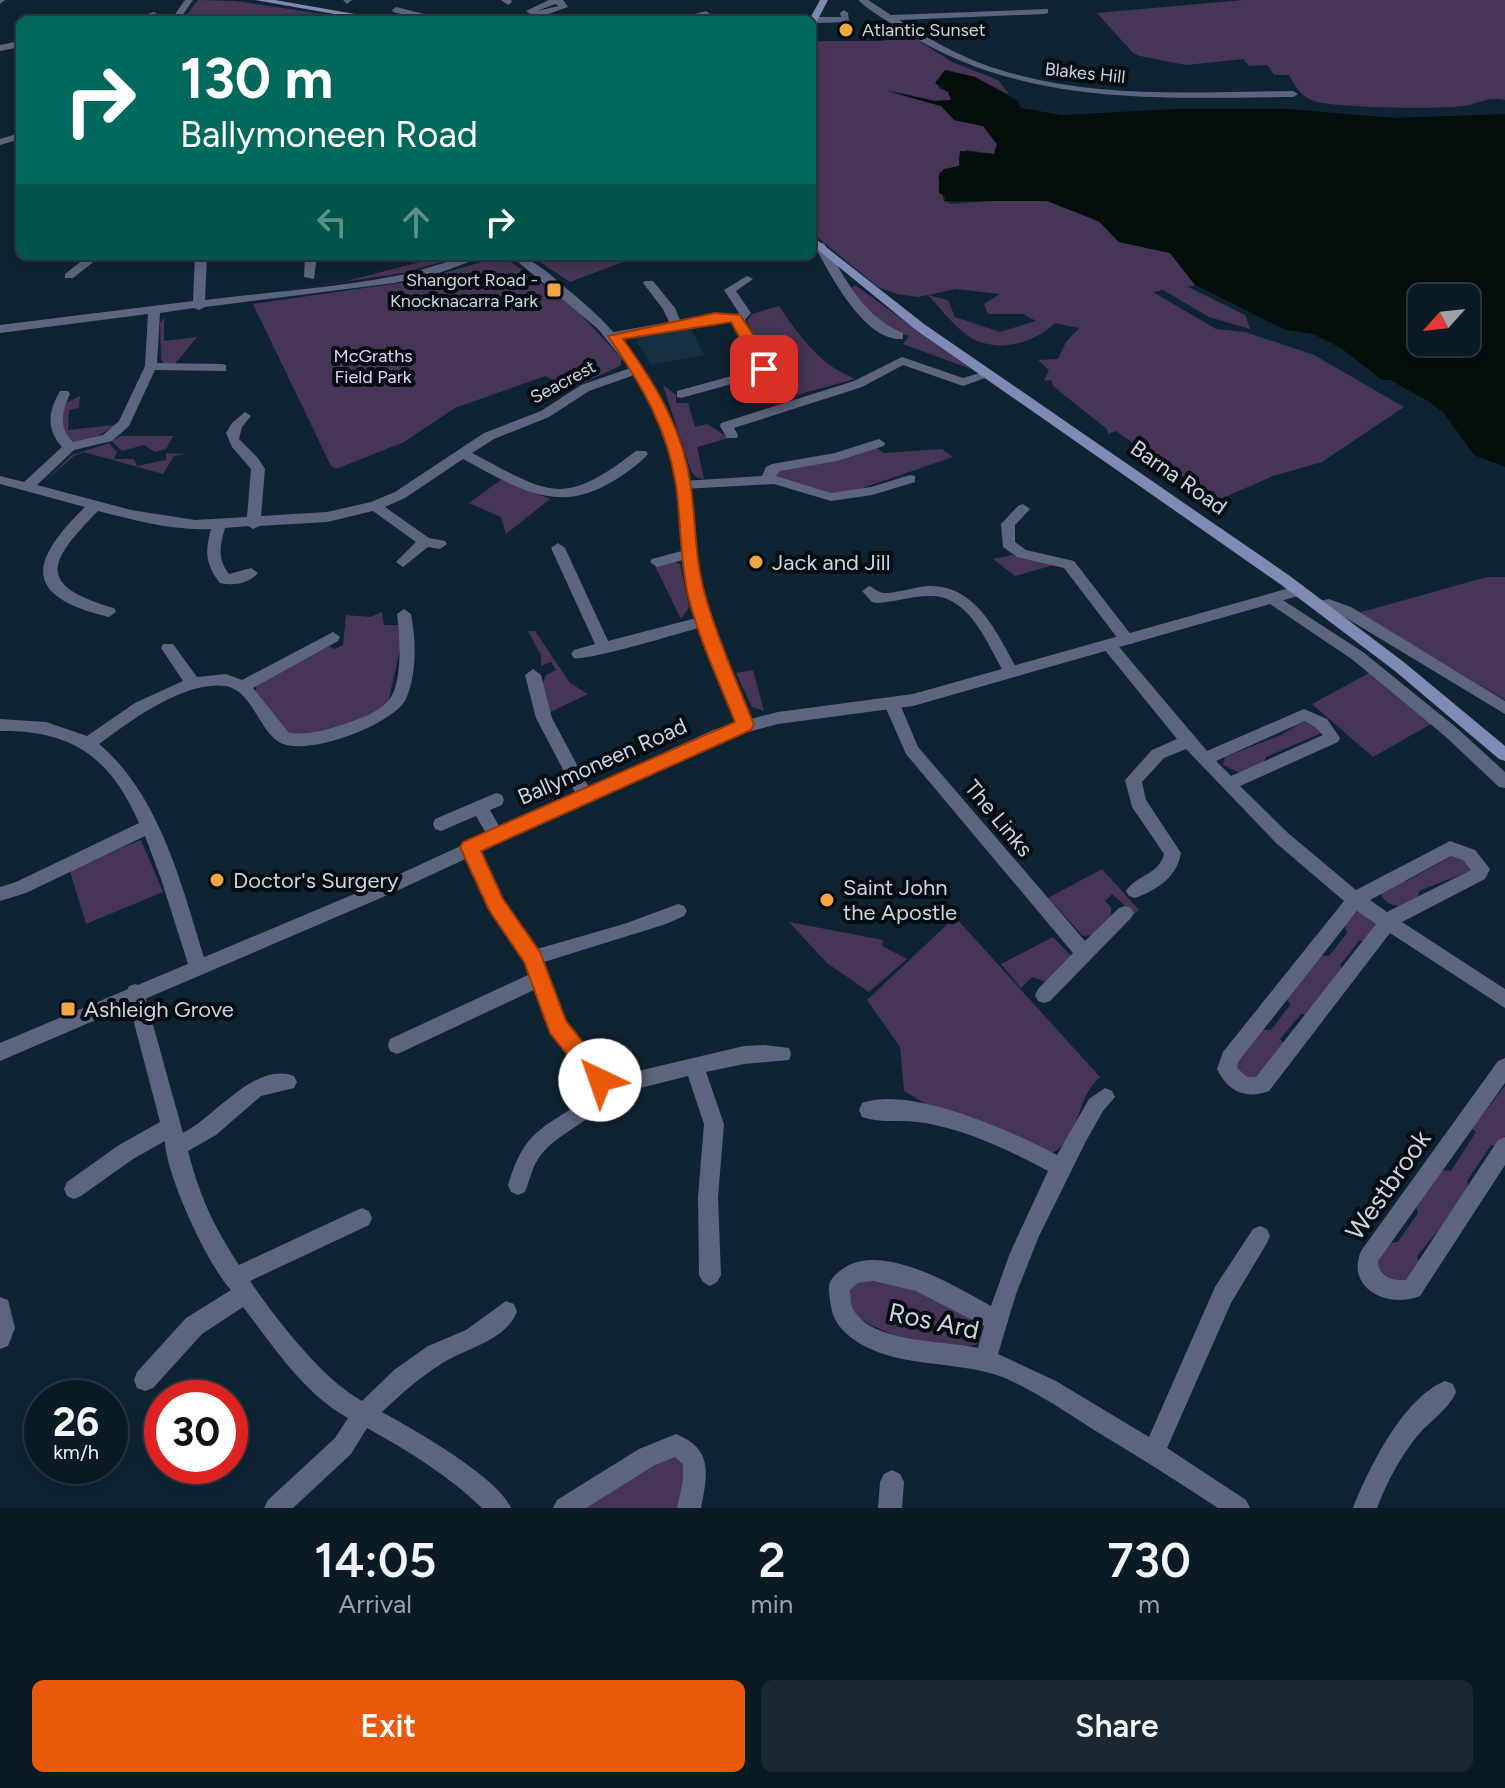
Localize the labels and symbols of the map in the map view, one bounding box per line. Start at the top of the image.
place label: Atlantic Sunset [862,19,986,41]
marker: Atlantic Sunset [837,21,855,39]
street label: Blakes Hill [1044,58,1126,88]
place label: Shangort Road - Knocknacarra Park [390,269,538,312]
marker: Shangort Road - Knocknacarra Park [545,281,563,299]
north arrow [1408,284,1480,356]
pin [730,335,798,403]
park label: McGraths Field Park [333,345,413,388]
street label: Seacrest [527,356,600,408]
street label: Barna Road [1125,434,1232,520]
place label: Jack and Jill [772,549,891,576]
marker: Jack and Jill [747,553,765,571]
street label: Ballymoneen Road [514,712,691,811]
street label: The Links [959,775,1038,862]
place label: Doctor's Surgery [233,867,399,894]
marker: Doctor's Surgery [208,871,226,889]
place label: Saint John the Apostle [843,874,957,926]
marker: Saint John the Apostle [818,891,836,909]
place label: Ashleigh Grove [84,996,234,1023]
marker: Ashleigh Grove [59,1000,77,1018]
position arrow [558,1038,642,1122]
street label: Westbrook [1339,1124,1438,1246]
street label: Ros Ard [886,1296,982,1346]
speed limit sign: 30 [144,1380,248,1484]

